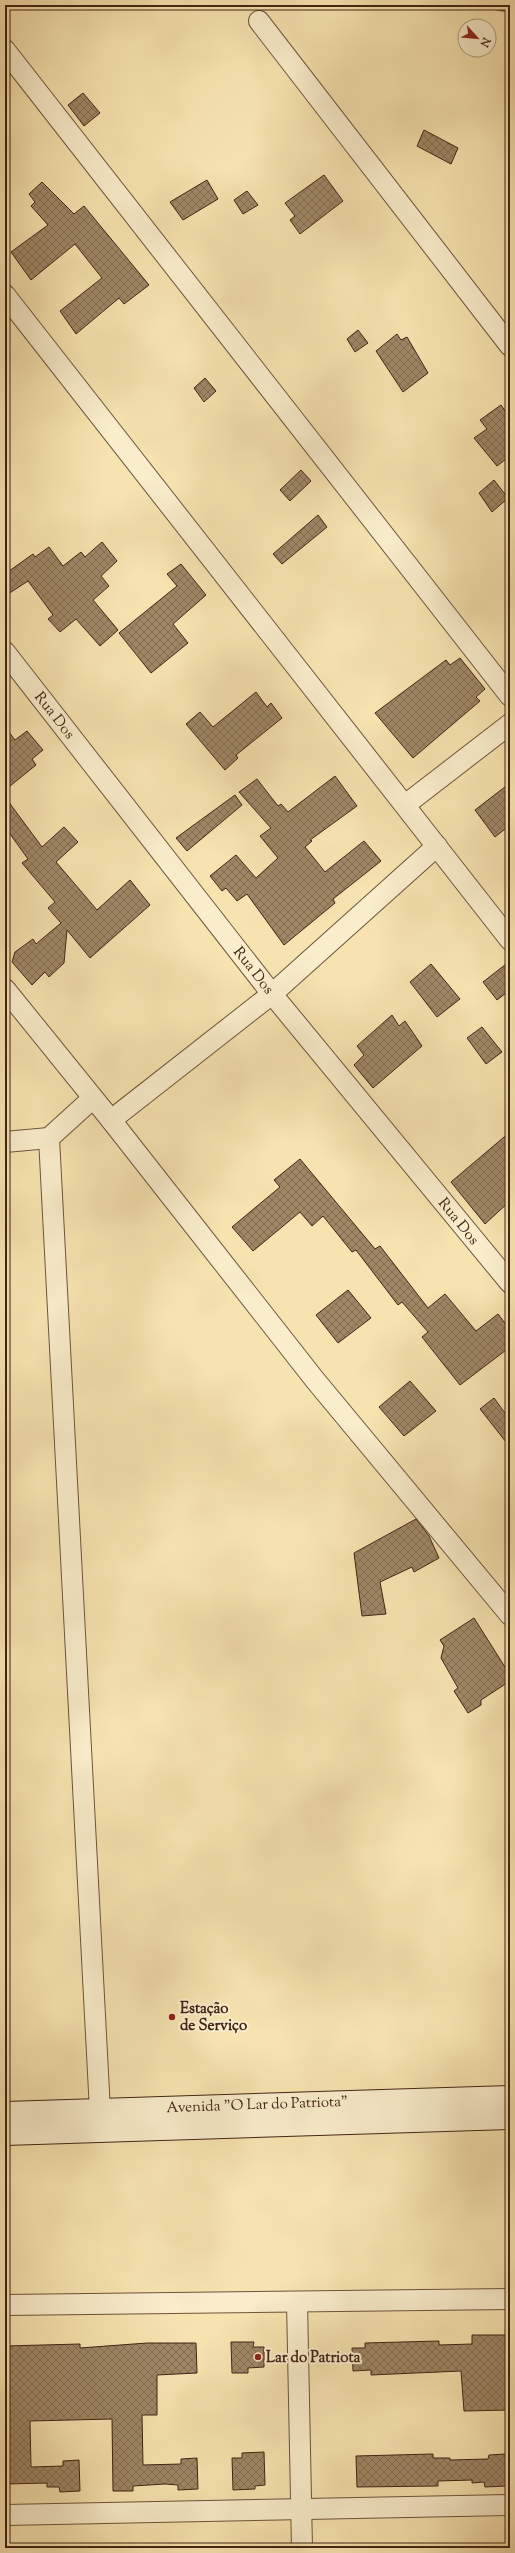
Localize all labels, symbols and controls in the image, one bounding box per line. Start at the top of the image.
north arrow [457,18,497,58]
text: N [476,34,495,50]
street label: Rua Dos [29,688,79,744]
street label: Rua Dos [228,943,278,999]
street label: Rua Dos [432,1194,483,1250]
place label: Estação de Serviço [180,1999,247,2037]
marker: Estação de Serviço [167,2012,177,2022]
street label: Avenida "O Lar do Patriota" [166,2092,348,2119]
place label: Lar do Patriota [266,2348,361,2369]
marker: Lar do Patriota [253,2352,263,2362]

